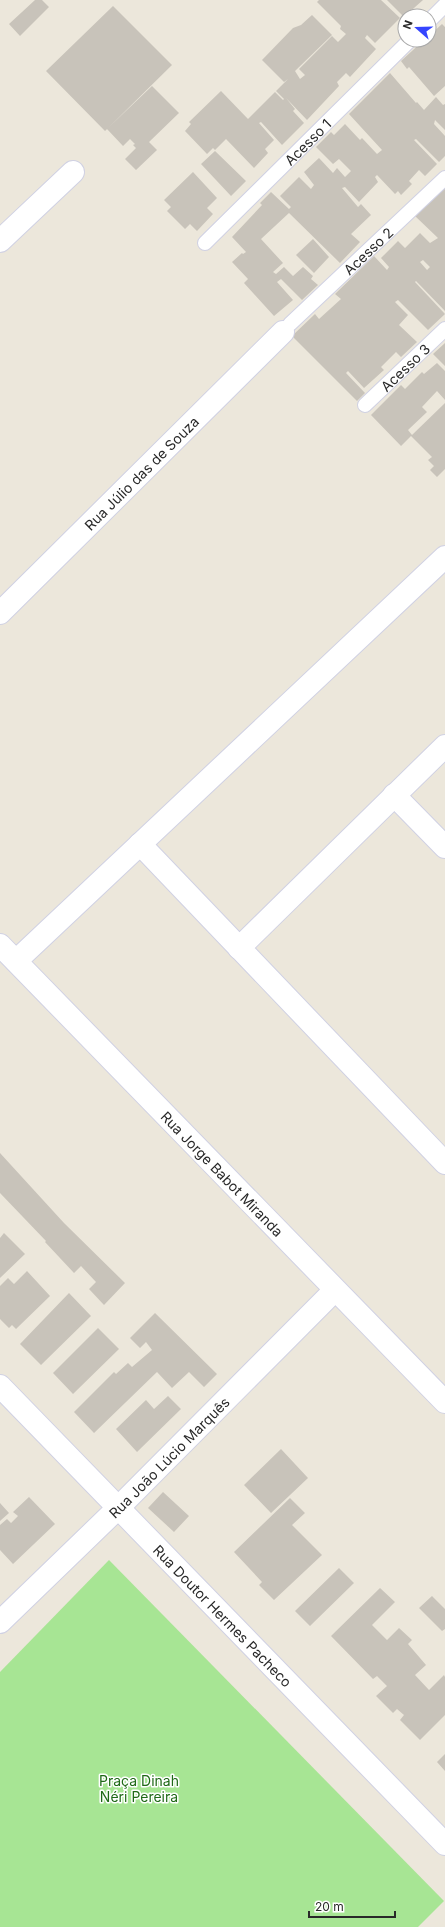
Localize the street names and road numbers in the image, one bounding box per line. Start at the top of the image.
street label: Acesso 1 [280,115,334,168]
street label: Acesso 2 [340,223,396,278]
street label: Acesso 3 [377,340,433,395]
street label: Rua Júlio das de Souza [80,412,202,533]
street label: Rua Jorge Babot Miranda [158,1108,287,1240]
street label: Rua João Lúcio Marquês [105,1393,233,1521]
street label: Rua Doutor Hermes Pacheco [150,1541,296,1690]

